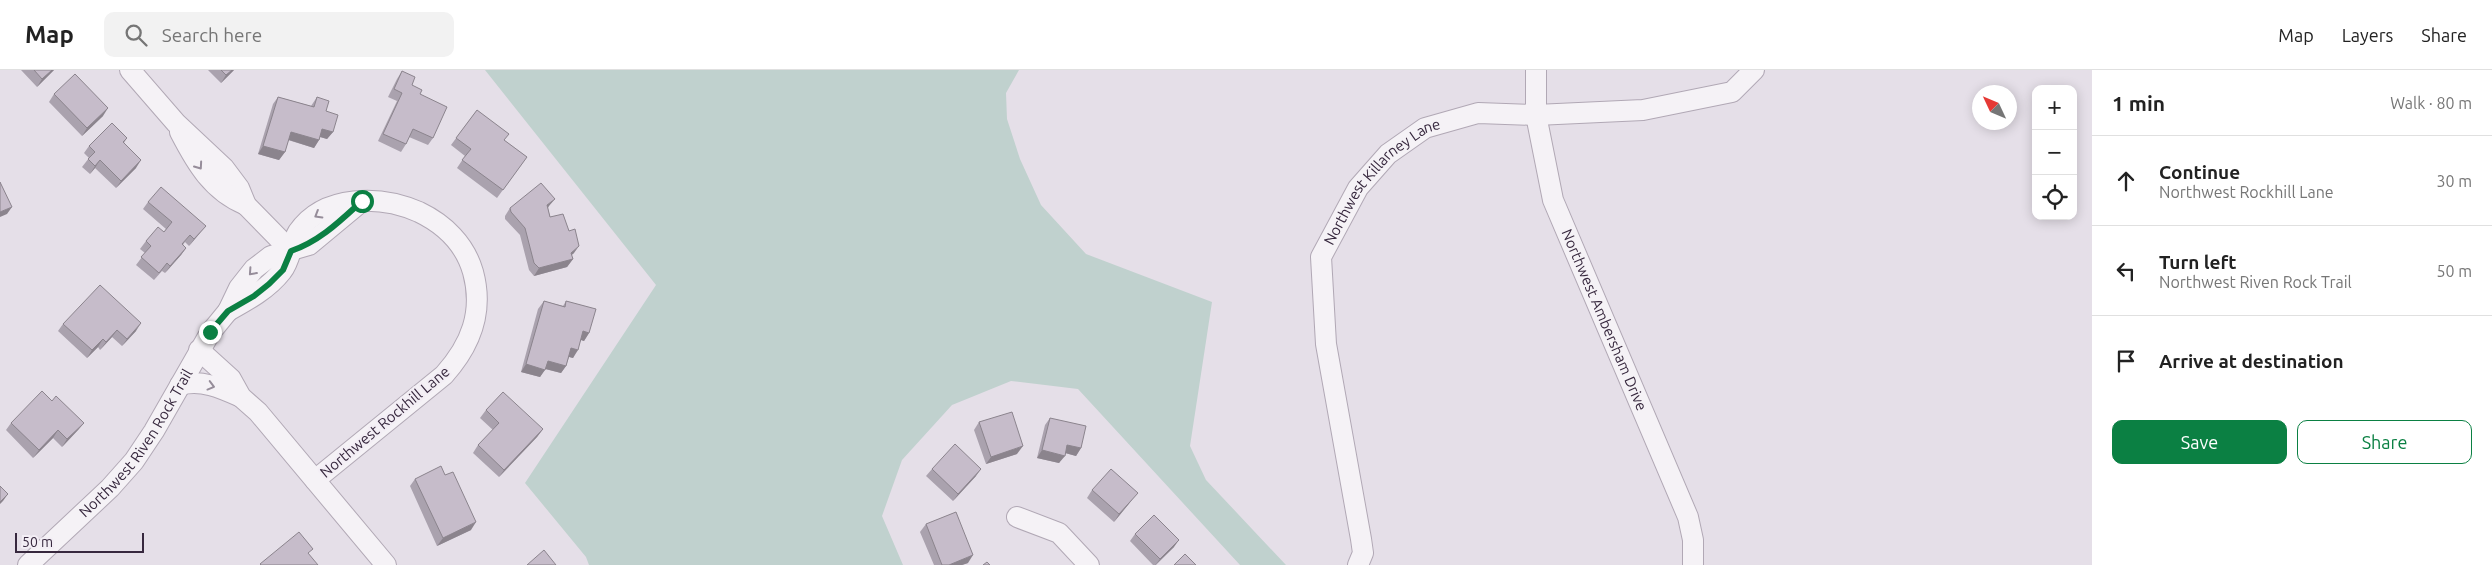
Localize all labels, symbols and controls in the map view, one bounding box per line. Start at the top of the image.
search box [104,12,454,57]
text: Map [25,21,74,48]
icon: search [122,21,150,49]
text: Search here [162,24,262,46]
text: Map [2278,25,2314,45]
text: Layers [2342,25,2393,45]
text: Share [2421,25,2467,45]
north arrow [1972,85,2017,130]
map controls [2032,85,2077,220]
button: + [2032,85,2077,130]
text: 1 min [2112,91,2165,115]
text: Walk · 80 m [2390,94,2472,112]
street label: Northwest Killarney Lane [1320,115,1442,248]
button: − [2032,130,2077,175]
one-way arrow [193,160,202,170]
text: Continue [2159,161,2240,183]
icon: ahead [2112,167,2140,195]
text: 30 m [2436,172,2472,190]
button: locate [2032,175,2077,220]
text: Northwest Rockhill Lane [2159,183,2334,201]
route start [351,190,374,213]
one-way arrow [315,208,324,218]
street label: Northwest Ambersham Drive [1558,226,1651,413]
text: Turn left [2159,251,2237,273]
icon: left [2112,257,2140,285]
text: 50 m [2436,262,2472,280]
one-way arrow [249,267,258,276]
text: Northwest Riven Rock Trail [2159,273,2352,291]
route end [199,321,222,344]
icon: arrive [2112,347,2140,375]
text: Arrive at destination [2159,350,2344,372]
street label: Northwest Rockhill Lane [317,362,453,481]
street label: Northwest Riven Rock Trail [75,366,196,521]
one-way arrow [206,380,214,390]
button: Save [2112,420,2287,464]
button: Share [2297,420,2472,464]
scale bar [15,530,144,553]
text: 50 m [22,534,53,550]

